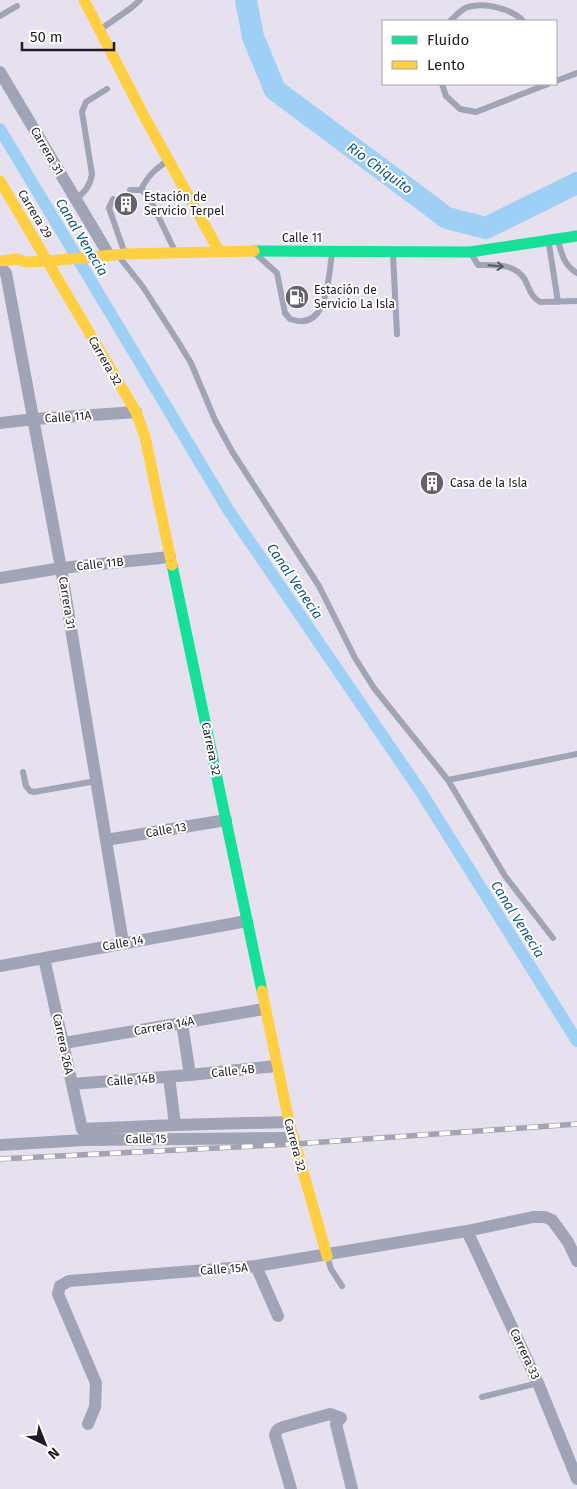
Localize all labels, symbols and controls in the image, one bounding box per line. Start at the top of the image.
scale bar [22,20,115,52]
legend [382,20,557,85]
text: 50 m [30,28,63,46]
text: Fluido [427,31,469,49]
text: Lento [427,56,465,74]
street label: Carrera 31 [28,124,66,178]
water label: Río Chiquito [344,139,416,198]
street label: Carrera 29 [15,187,55,241]
place label: Estación de Servicio Terpel [144,190,225,218]
building icon: Estación de Servicio Terpel [113,191,139,217]
water label: Canal Venecia [52,195,111,279]
street label: Calle 11 [282,231,322,245]
one-way arrow [488,261,504,271]
place label: Estación de Servicio La Isla [314,283,395,311]
fuel station icon: Estación de Servicio La Isla [284,284,310,310]
street label: Carrera 32 [85,334,125,388]
street label: Calle 11A [44,408,92,426]
building icon: Casa de la Isla [419,470,445,496]
place label: Casa de la Isla [450,476,527,490]
water label: Canal Venecia [263,540,326,622]
street label: Calle 11B [76,555,124,573]
street label: Carrera 31 [56,576,78,630]
street label: Carrera 32 [199,721,224,777]
street label: Calle 13 [145,820,187,840]
water label: Canal Venecia [487,878,548,961]
street label: Calle 14 [101,932,145,953]
street label: Carrera 26A [50,1012,76,1076]
street label: Carrera 14A [133,1014,195,1038]
street label: Calle 4B [211,1062,255,1080]
street label: Calle 14B [106,1071,156,1089]
street label: Carrera 32 [281,1117,309,1173]
street label: Calle 15 [125,1132,167,1146]
street label: Calle 15A [200,1260,248,1278]
street label: Carrera 33 [507,1326,543,1382]
north arrow [20,1419,70,1469]
text: N [44,1444,63,1463]

